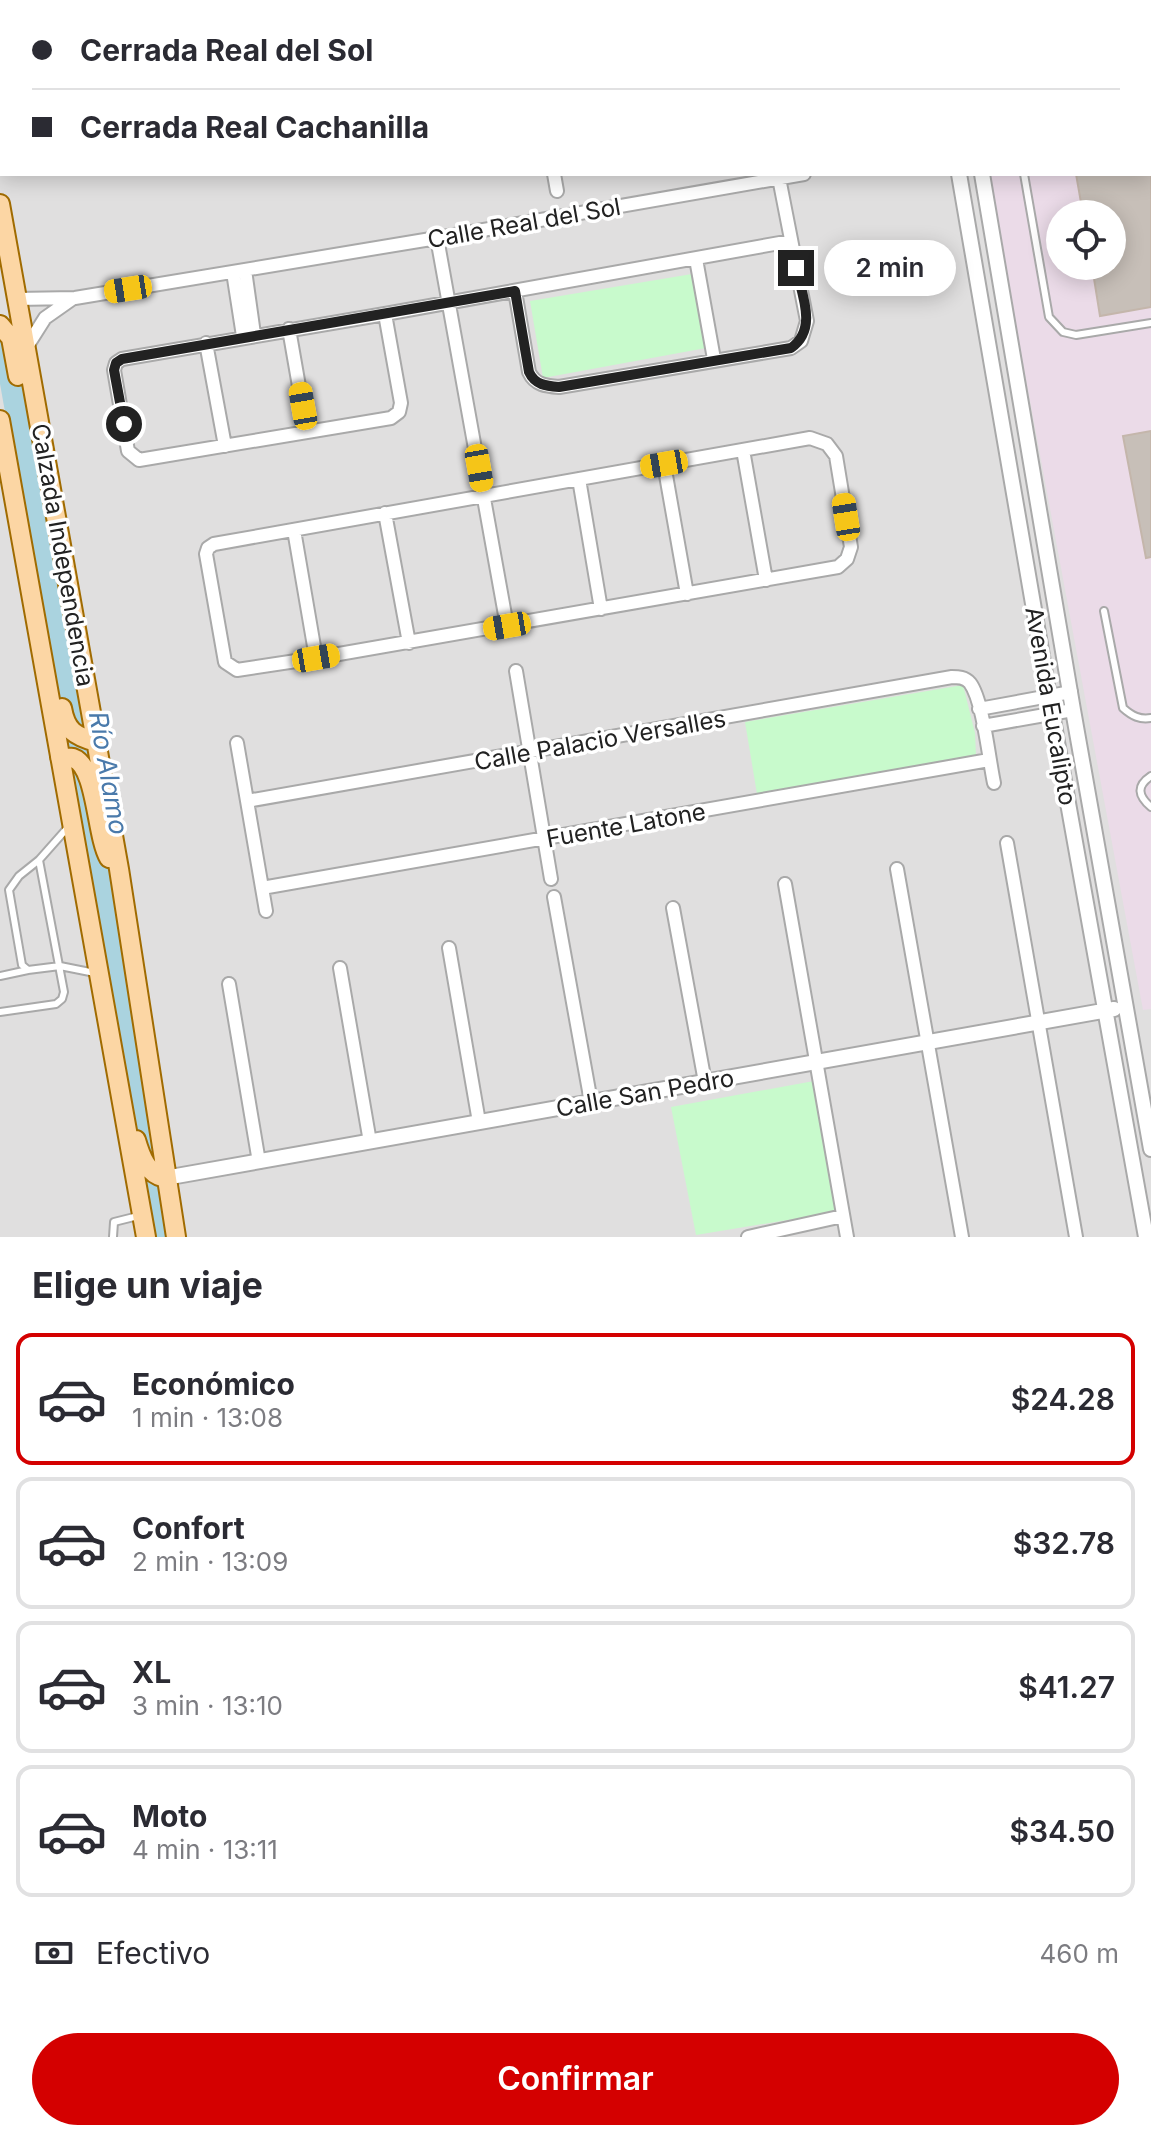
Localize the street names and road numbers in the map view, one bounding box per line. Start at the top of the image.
street label: Calle Real del Sol [425,192,623,254]
street label: Calzada Independencia [26,421,100,689]
street label: Avenida Eucalipto [1019,604,1083,808]
street label: Calle Palacio Versalles [472,704,728,776]
street label: Fuente Latone [544,797,708,853]
street label: Calle San Pedro [554,1063,736,1123]

